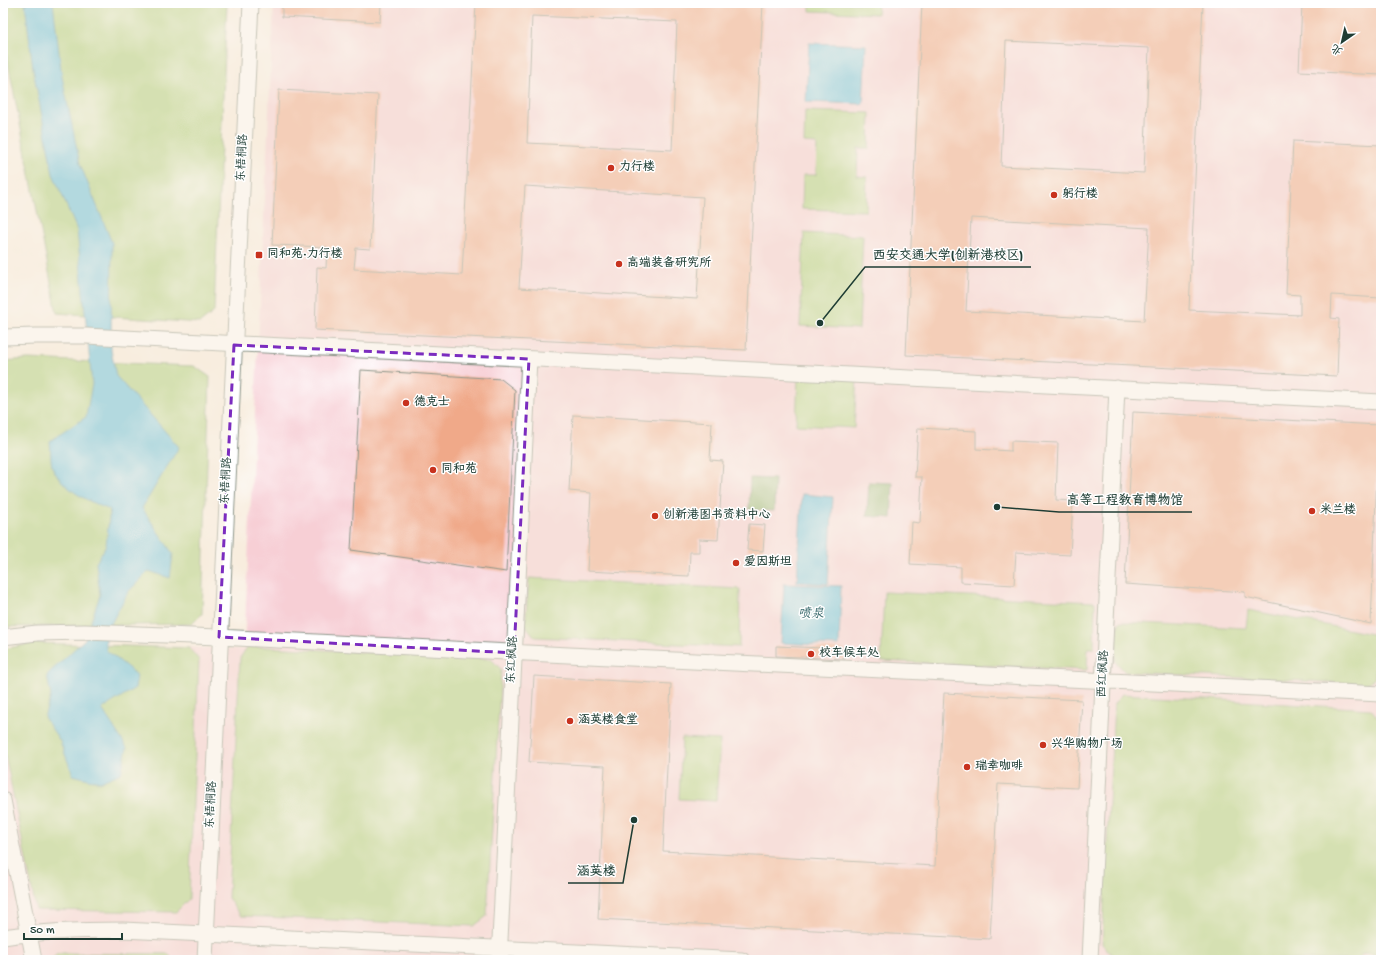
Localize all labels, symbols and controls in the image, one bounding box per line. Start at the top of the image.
north arrow [1322,22,1362,62]
text: 北 [1330,41,1345,57]
street label: 东梧桐路 [234,134,251,182]
place label: 力行楼 [619,160,655,175]
marker: 力行楼 [606,163,616,173]
place label: 躬行楼 [1062,187,1098,202]
marker: 躬行楼 [1049,190,1059,200]
callout: 西安交通大学(创新港校区) [865,242,1031,267]
place label: 同和苑·力行楼 [267,247,343,262]
text: 西安交通大学(创新港校区) [873,247,1023,264]
marker: 同和苑·力行楼 [254,250,264,260]
place label: 高端装备研究所 [627,256,712,271]
marker: 高端装备研究所 [614,259,624,269]
place label: 德克士 [414,394,450,410]
marker: 德克士 [401,398,411,408]
street label: 东梧桐路 [218,457,235,505]
place label: 同和苑 [441,462,477,477]
marker: 同和苑 [428,465,438,475]
callout: 高等工程教育博物馆 [1059,487,1192,512]
text: 高等工程教育博物馆 [1066,492,1184,509]
place label: 米兰楼 [1320,502,1356,518]
marker: 米兰楼 [1307,506,1317,516]
place label: 创新港图书资料中心 [663,507,771,523]
marker: 创新港图书资料中心 [650,511,660,521]
place label: 爱因斯坦 [744,554,792,570]
marker: 爱因斯坦 [731,558,741,568]
water label: 喷泉 [798,606,824,622]
street label: 东红枫路 [504,636,521,684]
place label: 校车候车处 [819,646,879,661]
marker: 校车候车处 [806,649,816,659]
street label: 西红枫路 [1095,650,1112,698]
place label: 涵英楼食堂 [578,713,638,728]
marker: 涵英楼食堂 [565,716,575,726]
place label: 兴华购物广场 [1051,737,1123,752]
marker: 兴华购物广场 [1038,740,1048,750]
place label: 瑞幸咖啡 [975,759,1023,774]
marker: 瑞幸咖啡 [962,762,972,772]
street label: 东梧桐路 [203,781,220,829]
callout: 涵英楼 [568,858,623,883]
text: 涵英楼 [576,864,616,880]
scale bar [24,915,122,941]
text: 50 m [30,924,55,938]

